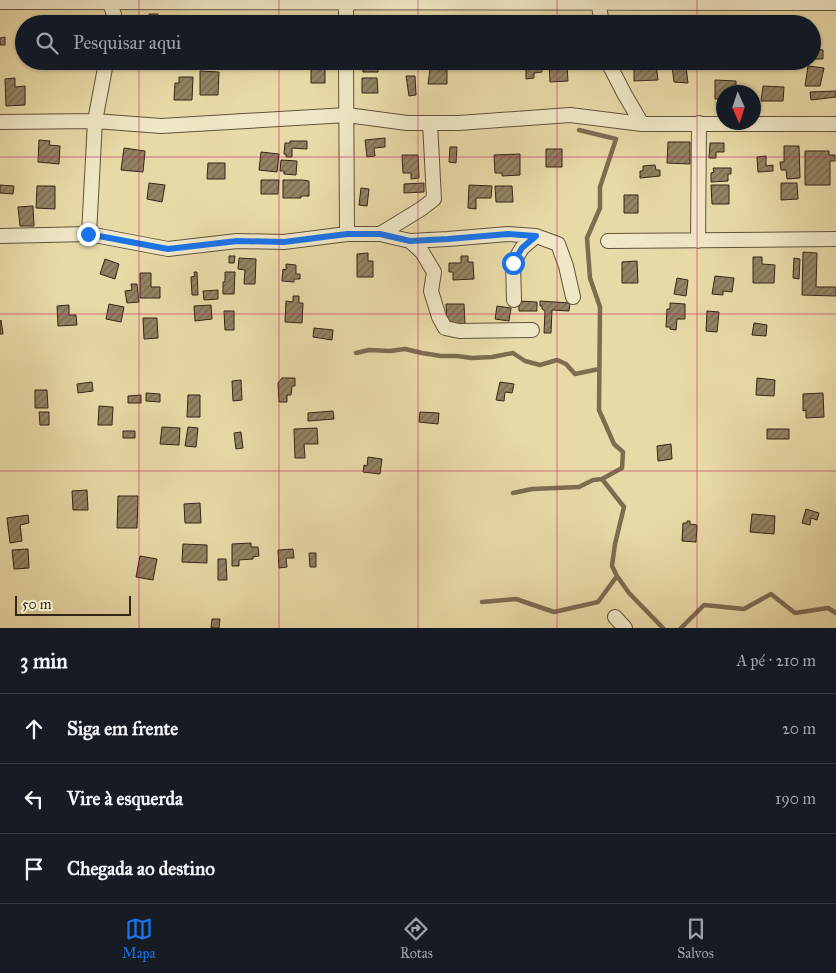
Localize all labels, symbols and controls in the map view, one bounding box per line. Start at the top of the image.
search box [15,15,821,70]
icon: search [33,29,61,57]
text: Pesquisar aqui [73,31,181,54]
north arrow [716,85,761,130]
route end [77,223,100,246]
route start [502,252,525,275]
scale bar [15,593,131,616]
text: 50 m [22,596,51,613]
text: 3 min [20,648,68,674]
text: A pé · 210 m [736,651,816,670]
icon: ahead [20,715,48,743]
text: Siga em frente [67,717,178,740]
text: 20 m [782,719,816,738]
icon: left [20,785,48,813]
text: Vire à esquerda [67,787,183,810]
text: 190 m [775,789,816,808]
icon: arrive [20,855,48,883]
text: Chegada ao destino [67,857,215,880]
tab: Mapa [122,915,155,962]
tab: Rotas [400,915,433,962]
tab: Salvos [677,915,714,962]

